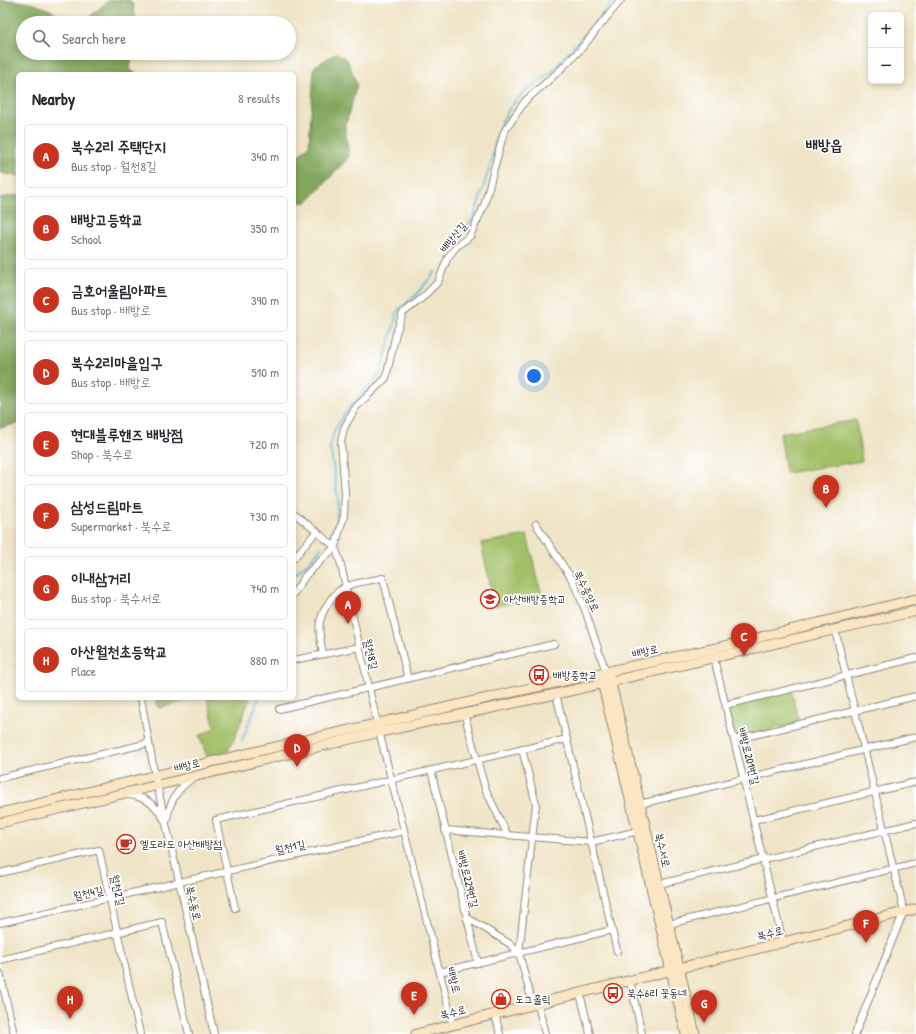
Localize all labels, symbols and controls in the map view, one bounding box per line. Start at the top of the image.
map controls [868,12,904,84]
button: + [868,12,904,48]
search box [16,16,296,60]
icon: search [30,27,52,49]
text: Search here [62,28,126,49]
button: − [868,48,904,84]
text: Nearby [32,87,75,110]
text: 8 results [238,89,280,107]
district label: 배방읍 [805,134,842,155]
text: 북수2리 주택단지 [71,136,166,157]
text: A [43,147,49,165]
text: 340 m [251,147,279,165]
text: Bus stop · 월천8길 [71,157,157,175]
text: 배방고등학교 [71,209,143,230]
text: B [43,219,49,237]
text: 350 m [250,219,279,237]
street label: 배방산길 [436,219,470,255]
text: School [71,230,101,248]
text: 금호어울림아파트 [71,280,168,301]
text: C [42,291,50,309]
text: 390 m [251,291,279,309]
text: Bus stop · 배방로 [71,301,151,319]
text: 북수2리마을입구 [71,352,163,373]
text: D [43,363,49,381]
text: 510 m [251,363,279,381]
your location [524,366,544,386]
text: Bus stop · 배방로 [71,373,151,391]
text: 현대블루핸즈 배방점 [71,424,183,445]
text: E [43,435,49,453]
text: 720 m [249,435,279,453]
text: Shop · 북수로 [71,445,133,463]
pin: B [813,475,839,508]
text: 삼성드림마트 [71,496,143,517]
text: F [44,507,48,525]
text: 730 m [249,507,279,525]
text: Supermarket · 북수로 [71,517,172,535]
text: 이내삼거리 [71,568,131,589]
street label: 북수중앙로 [571,568,603,614]
text: G [43,579,49,597]
text: 740 m [250,579,279,597]
school or university icon: 아산배방중학교 [479,588,501,610]
text: Bus stop · 북수서로 [71,589,162,607]
pin: A [335,591,361,624]
place label: 아산배방중학교 [504,592,566,606]
pin: C [731,623,757,656]
street label: 월천8길 [361,637,381,671]
text: 아산월천초등학교 [71,641,168,662]
street label: 배방로 [631,641,660,661]
text: H [43,651,49,669]
text: 880 m [250,651,279,669]
text: Place [71,662,96,680]
bus stop icon: 배방중학교 [528,664,550,686]
place label: 배방중학교 [553,668,597,682]
street label: 배방로201번길 [735,726,763,786]
pin: D [284,734,310,767]
street label: 배방로 [172,755,202,775]
street label: 북수서로 [652,831,674,869]
cafe icon: 엘도라도 아산배방점 [115,833,137,855]
place label: 엘도라도 아산배방점 [140,837,222,851]
street label: 월천1길 [274,837,307,857]
street label: 배방로229번길 [454,849,482,909]
street label: 월천2길 [108,873,128,907]
street label: 월천4길 [71,883,105,903]
street label: 북수동로 [183,884,205,922]
pin: F [853,910,879,943]
street label: 북수로 [755,923,785,943]
street label: 배방로 [444,965,464,995]
pin: E [401,982,427,1015]
bus stop icon: 북수6리 꽃동네 [602,982,624,1004]
pin: H [57,986,83,1019]
place label: 북수6리 꽃동네 [627,986,687,1000]
shop icon: 도그홀릭 [490,988,512,1010]
pin: G [691,990,717,1023]
place label: 도그홀릭 [515,992,551,1006]
street label: 북수로 [438,1002,468,1022]

